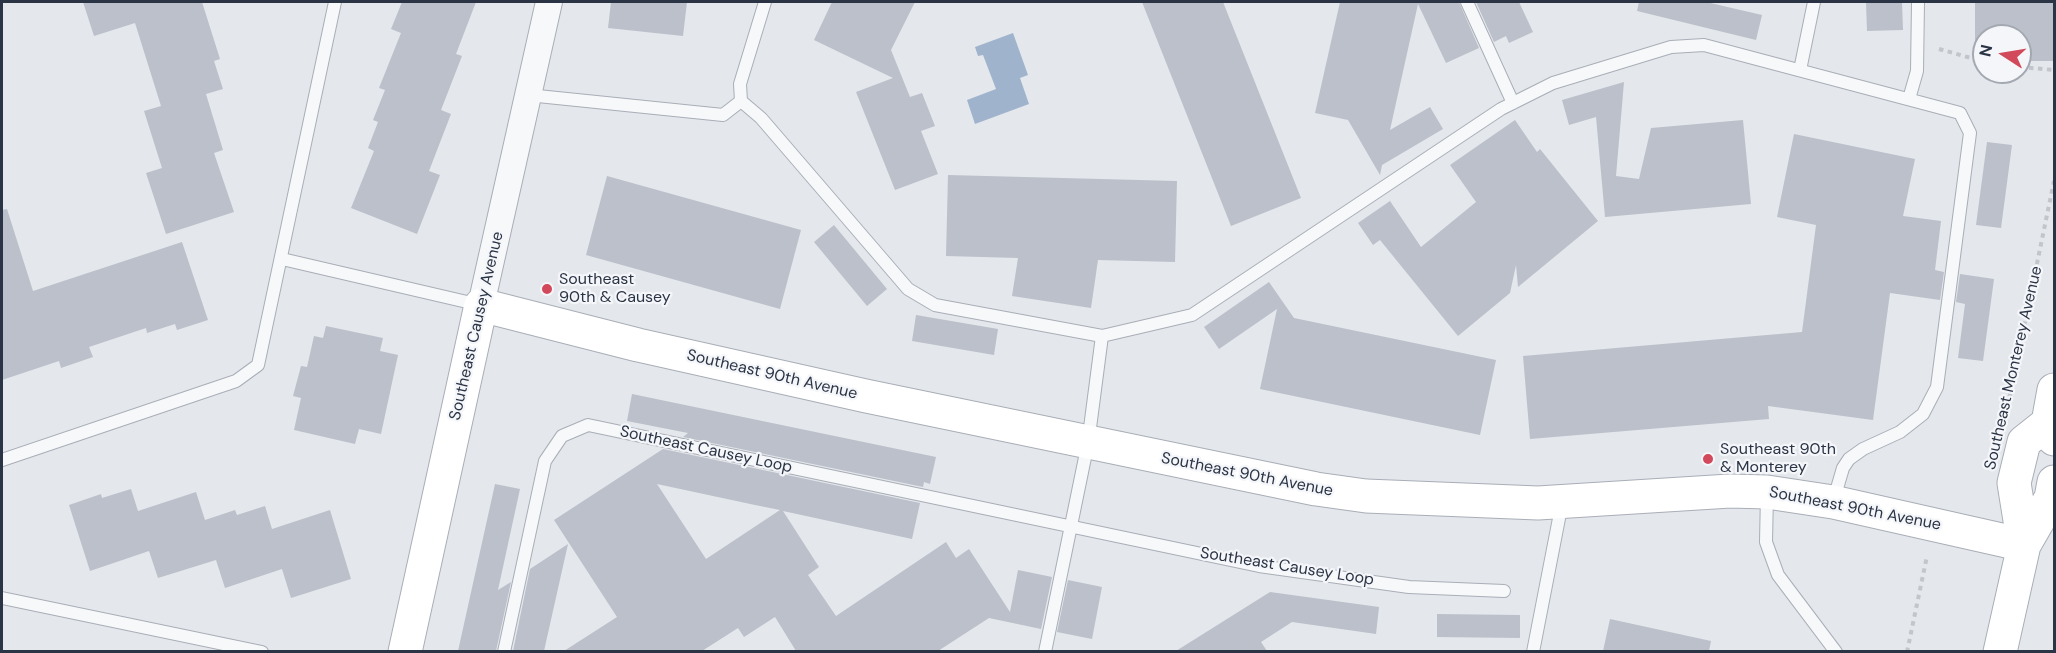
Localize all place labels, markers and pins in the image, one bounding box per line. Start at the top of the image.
place label: Southeast 90th & Causey [559,270,671,308]
marker: Southeast 90th & Causey [540,282,554,296]
place label: Southeast 90th & Monterey [1720,440,1836,478]
marker: Southeast 90th & Monterey [1701,452,1715,466]

